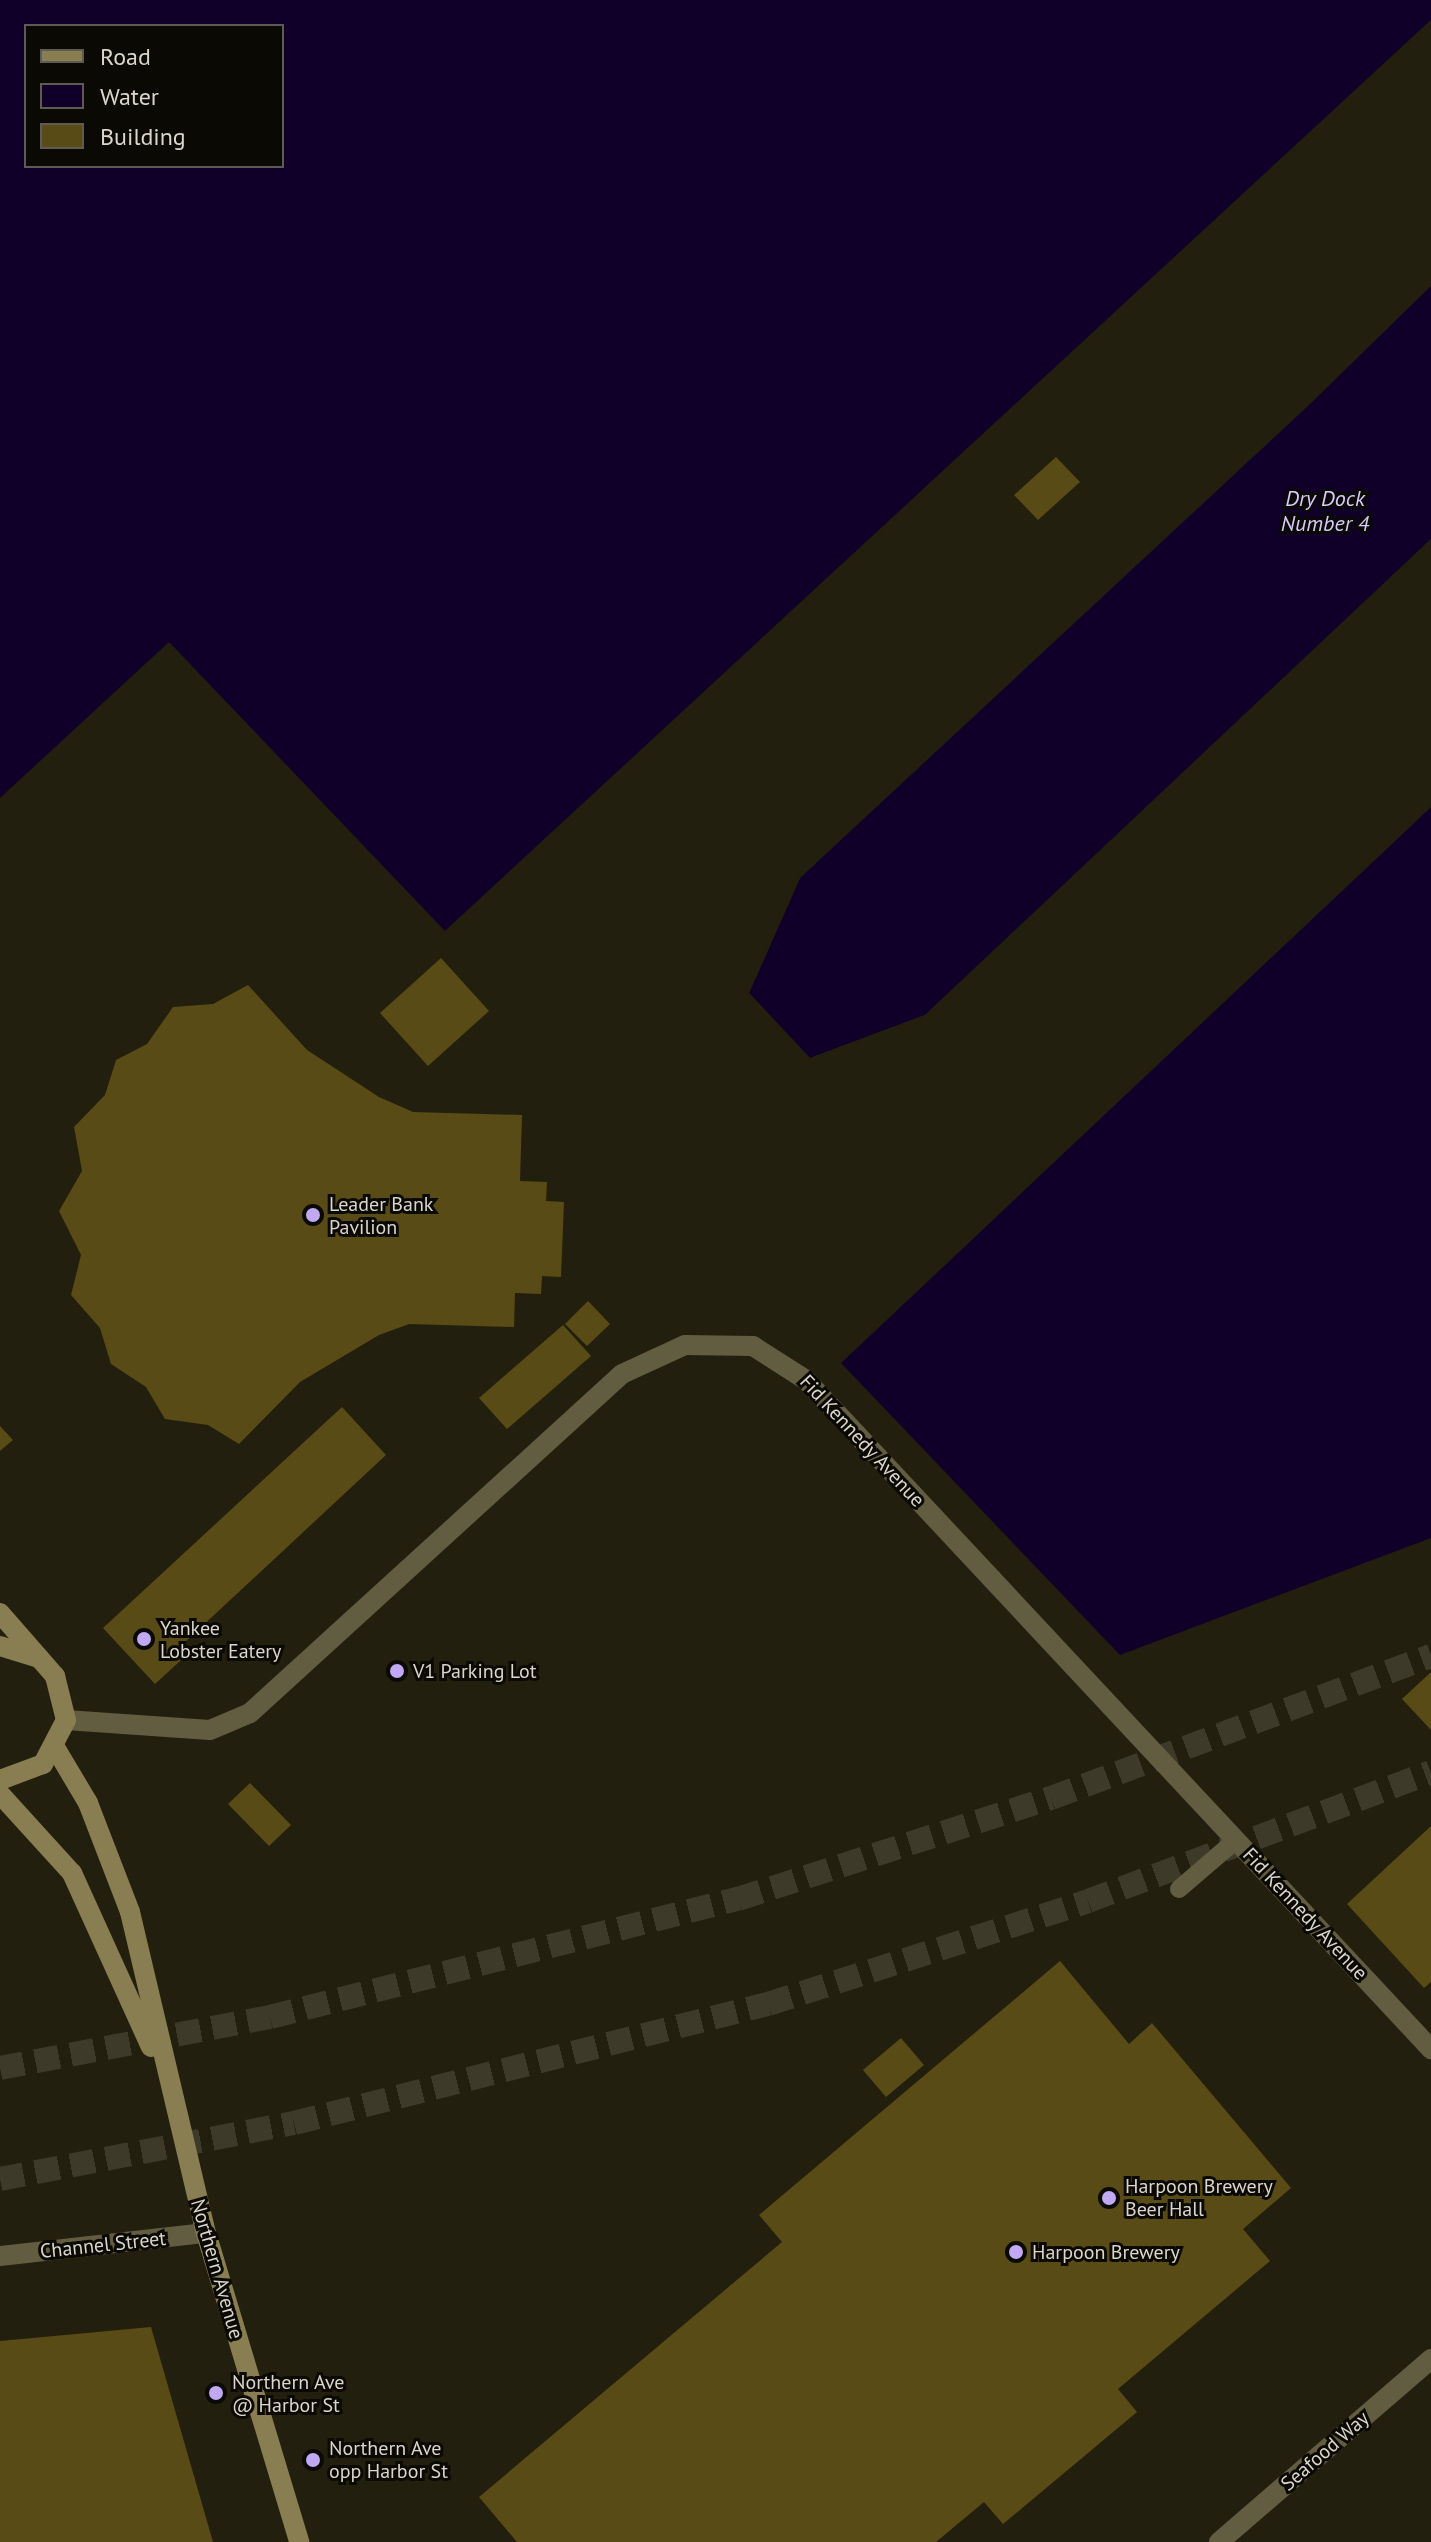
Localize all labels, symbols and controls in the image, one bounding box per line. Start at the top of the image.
legend [24,24,284,168]
text: Road [100,41,151,72]
text: Water [100,81,159,112]
text: Building [100,121,186,152]
water label: Dry Dock Number 4 [1281,485,1369,536]
place label: Leader Bank Pavilion [329,1192,433,1239]
marker: Leader Bank Pavilion [304,1206,322,1224]
street label: Fid Kennedy Avenue [794,1370,930,1512]
place label: Yankee Lobster Eatery [160,1616,281,1663]
marker: Yankee Lobster Eatery [135,1630,153,1648]
place label: V1 Parking Lot [413,1659,536,1683]
marker: V1 Parking Lot [388,1662,406,1680]
street label: Fid Kennedy Avenue [1237,1843,1373,1985]
place label: Harpoon Brewery Beer Hall [1125,2174,1273,2221]
marker: Harpoon Brewery Beer Hall [1100,2189,1118,2207]
street label: Northern Avenue [185,2196,249,2342]
street label: Channel Street [39,2226,167,2264]
place label: Harpoon Brewery [1032,2240,1180,2264]
marker: Harpoon Brewery [1007,2243,1025,2261]
place label: Northern Ave @ Harbor St [232,2370,345,2417]
marker: Northern Ave @ Harbor St [207,2384,225,2402]
street label: Seafood Way [1276,2406,1374,2496]
place label: Northern Ave opp Harbor St [329,2436,448,2483]
marker: Northern Ave opp Harbor St [304,2451,322,2469]

